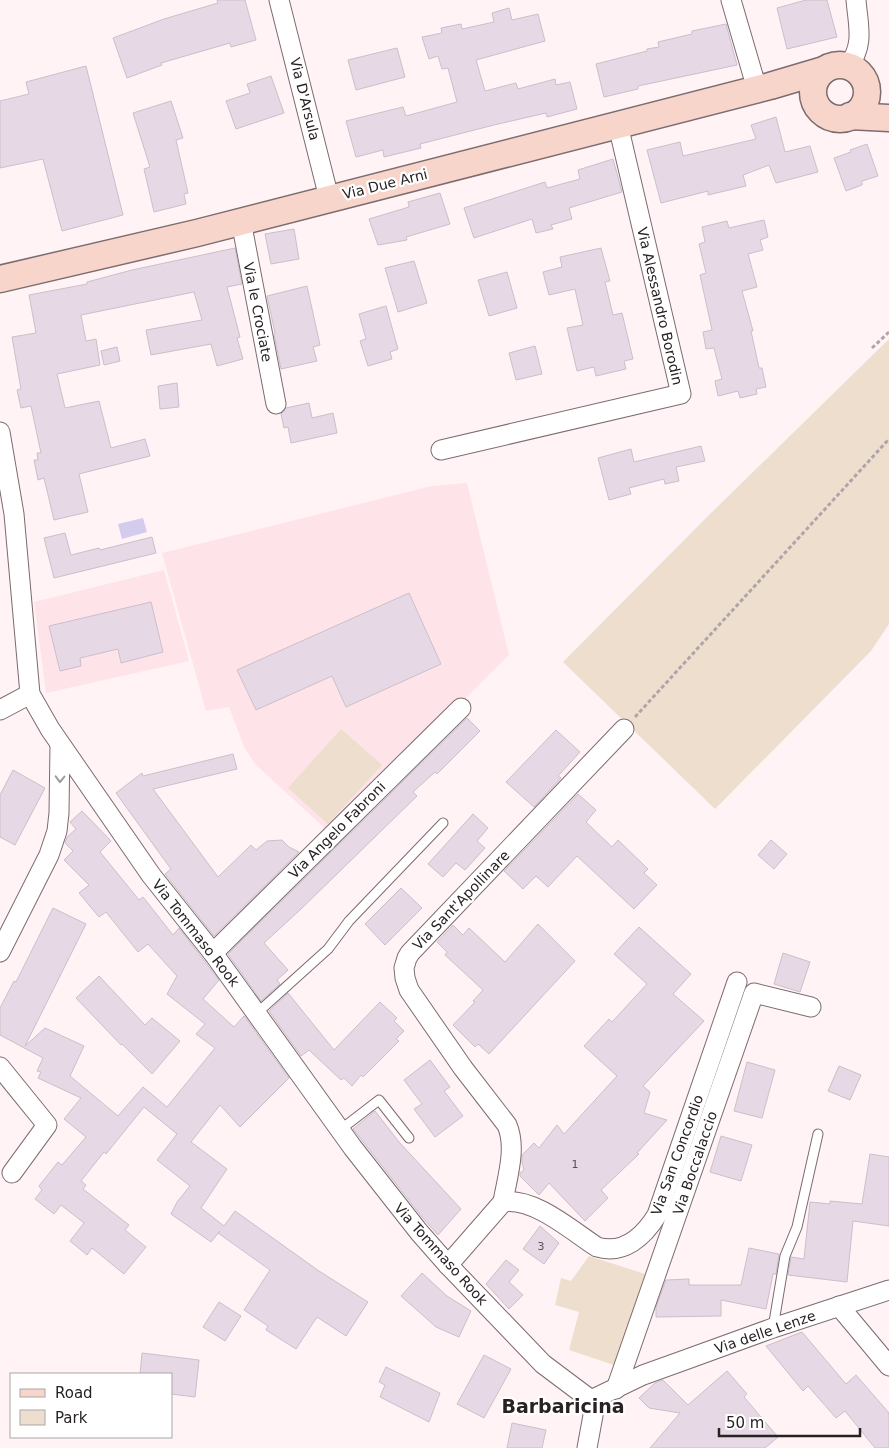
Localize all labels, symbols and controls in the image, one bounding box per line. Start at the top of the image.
street label: Via D'Arsula [287,56,323,142]
street label: Via Due Arni [341,166,429,202]
street label: Via Alessandro Borodin [634,226,686,386]
street label: Via le Crociate [240,261,276,363]
one-way arrow [55,776,65,783]
street label: Via Angelo Fabroni [285,778,389,882]
street label: Via Sant'Apollinare [409,847,513,953]
street label: Via Tommaso Rook [149,876,243,990]
street label: Via San Concordio [648,1092,706,1218]
street label: Via Boccalaccio [670,1109,720,1217]
house number: 1 [572,1158,579,1171]
street label: Via Tommaso Rook [391,1200,492,1309]
house number: 3 [538,1240,545,1253]
street label: Via delle Lenze [712,1307,818,1357]
legend [10,1373,172,1438]
text: Road [55,1384,93,1402]
district label: Barbaricina [501,1395,625,1417]
scale bar [719,1406,860,1438]
text: Park [55,1409,88,1427]
text: 50 m [726,1414,764,1432]

